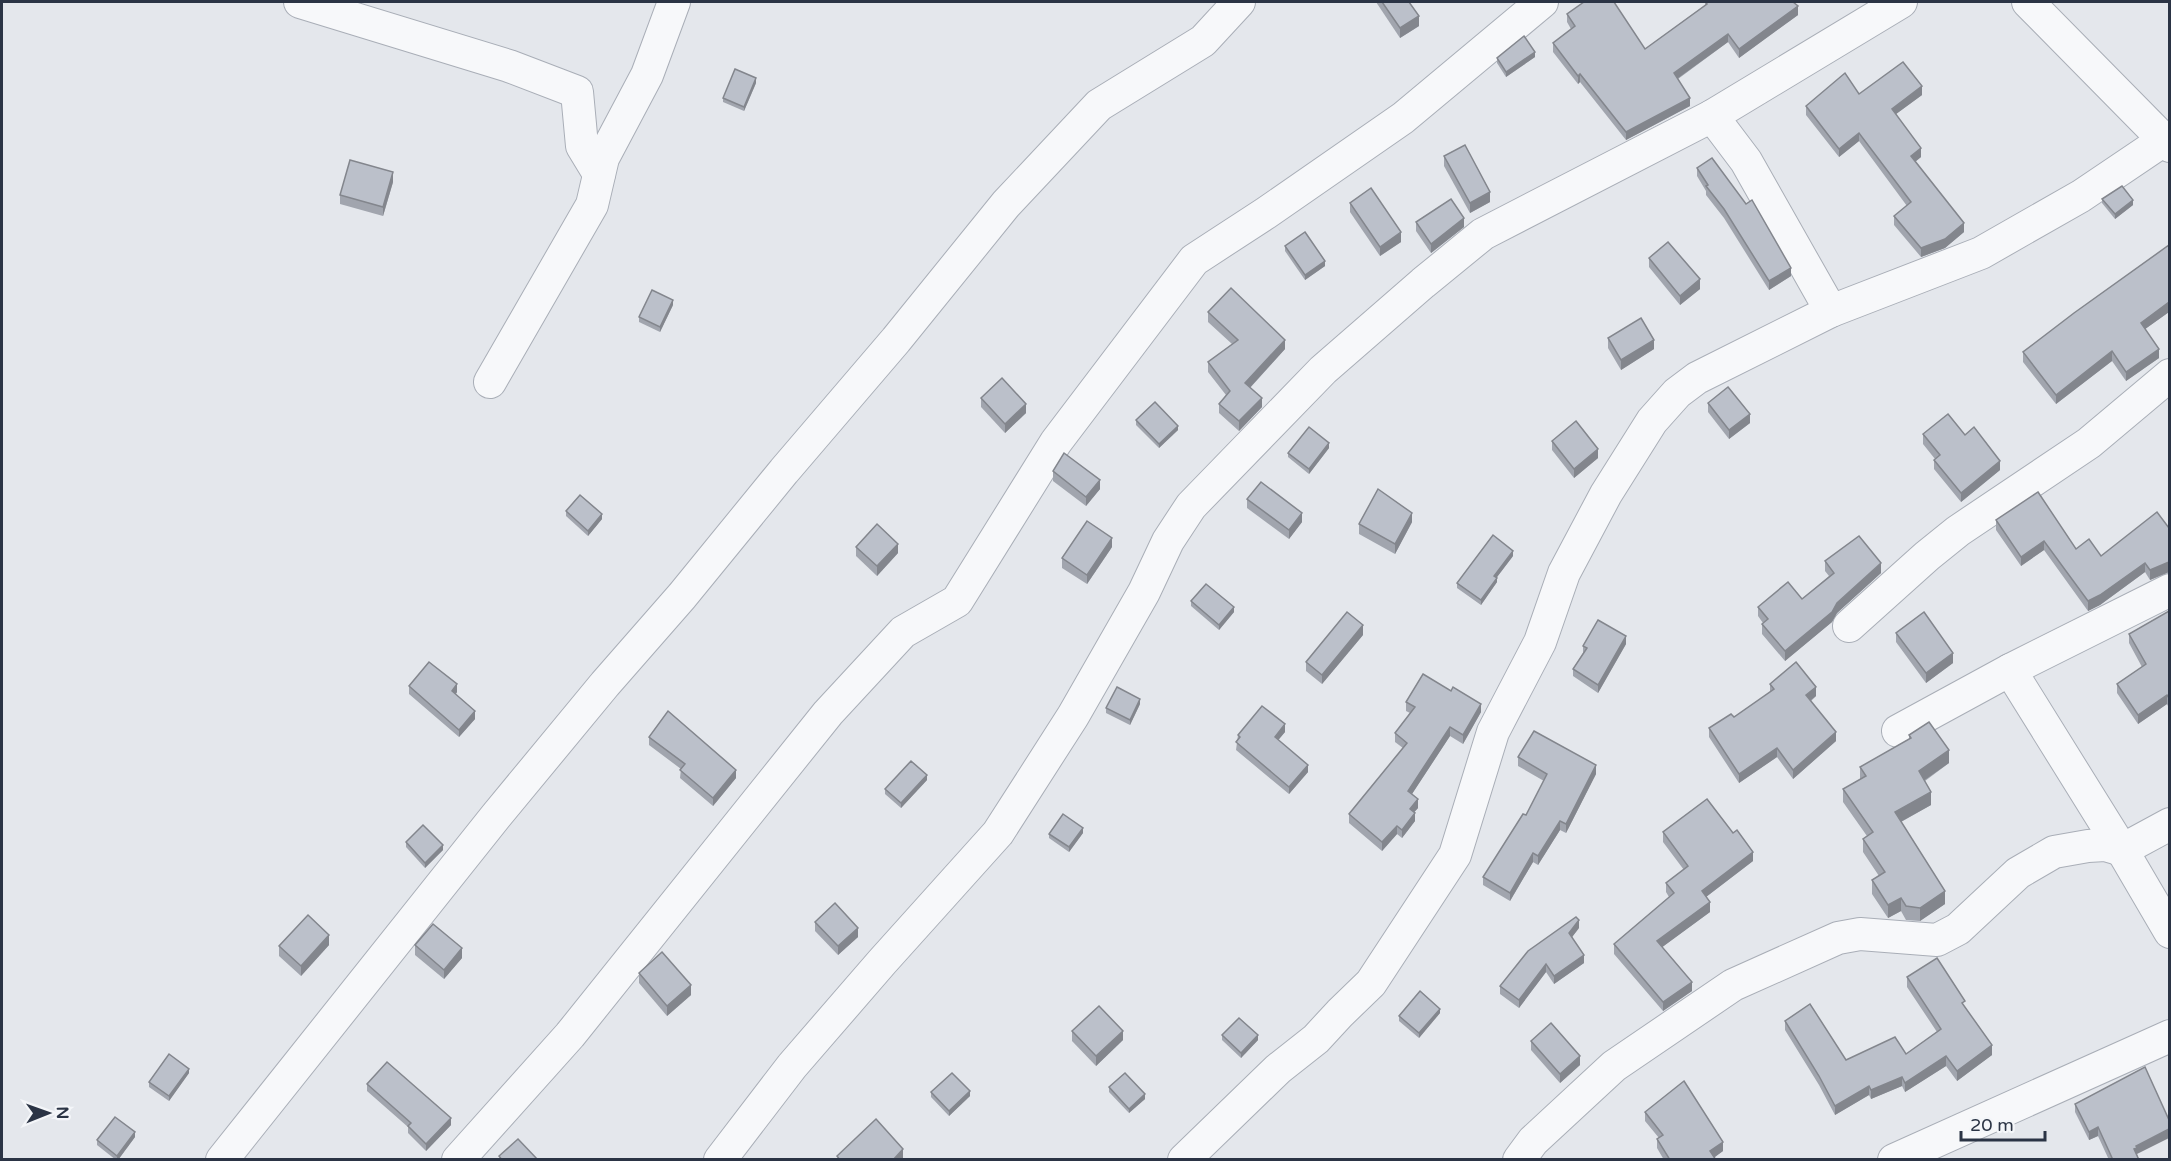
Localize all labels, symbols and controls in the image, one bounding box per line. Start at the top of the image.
north arrow [18,1083,78,1143]
scale bar [1961,1104,2045,1142]
text: N [52,1106,72,1119]
text: 20 m [1970,1114,2014,1136]

